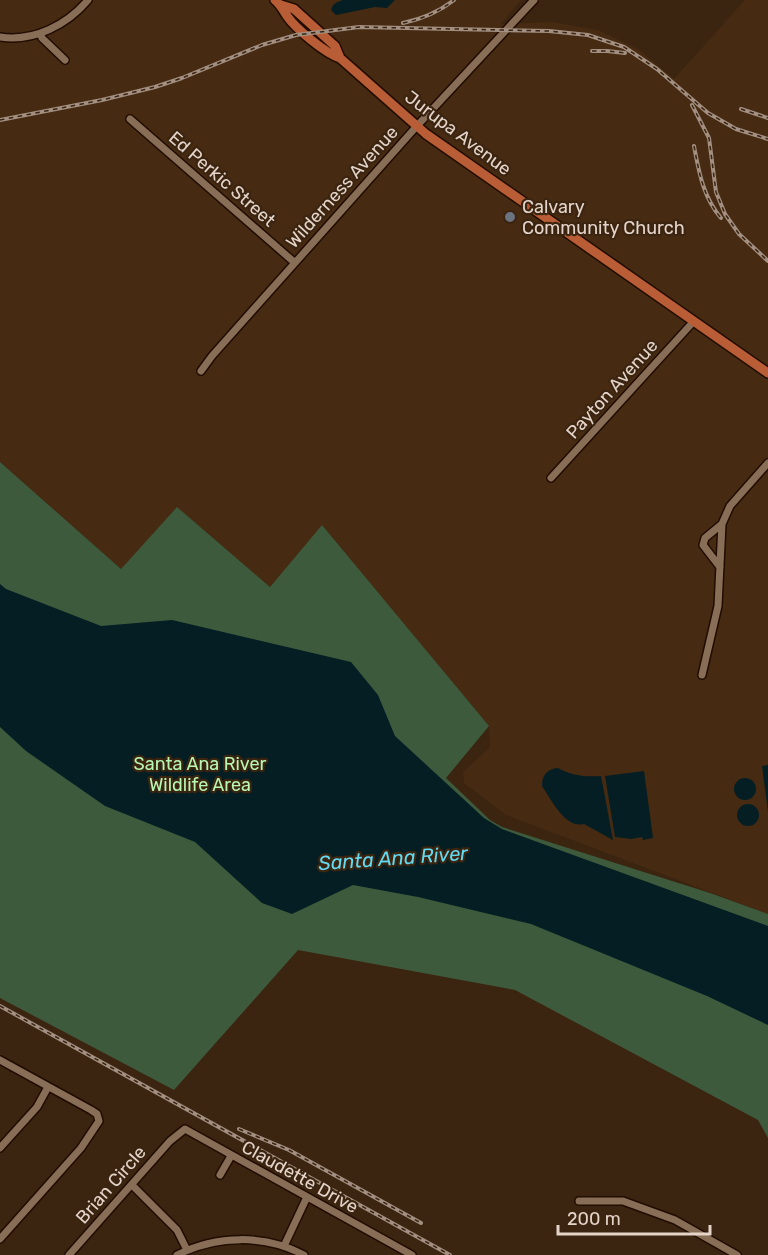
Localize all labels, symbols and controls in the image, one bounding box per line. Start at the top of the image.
street label: Jurupa Avenue [400,86,516,180]
street label: Wilderness Avenue [281,121,403,253]
street label: Ed Perkic Street [164,127,280,231]
place label: Calvary Community Church [522,196,685,239]
marker: Calvary Community Church [503,210,517,224]
street label: Payton Avenue [562,335,662,443]
park label: Santa Ana River Wildlife Area [134,753,267,796]
water label: Santa Ana River [317,841,470,875]
street label: Claudette Drive [238,1136,362,1218]
street label: Brian Circle [71,1142,151,1228]
scale bar [558,1198,710,1236]
text: 200 m [567,1208,621,1230]

